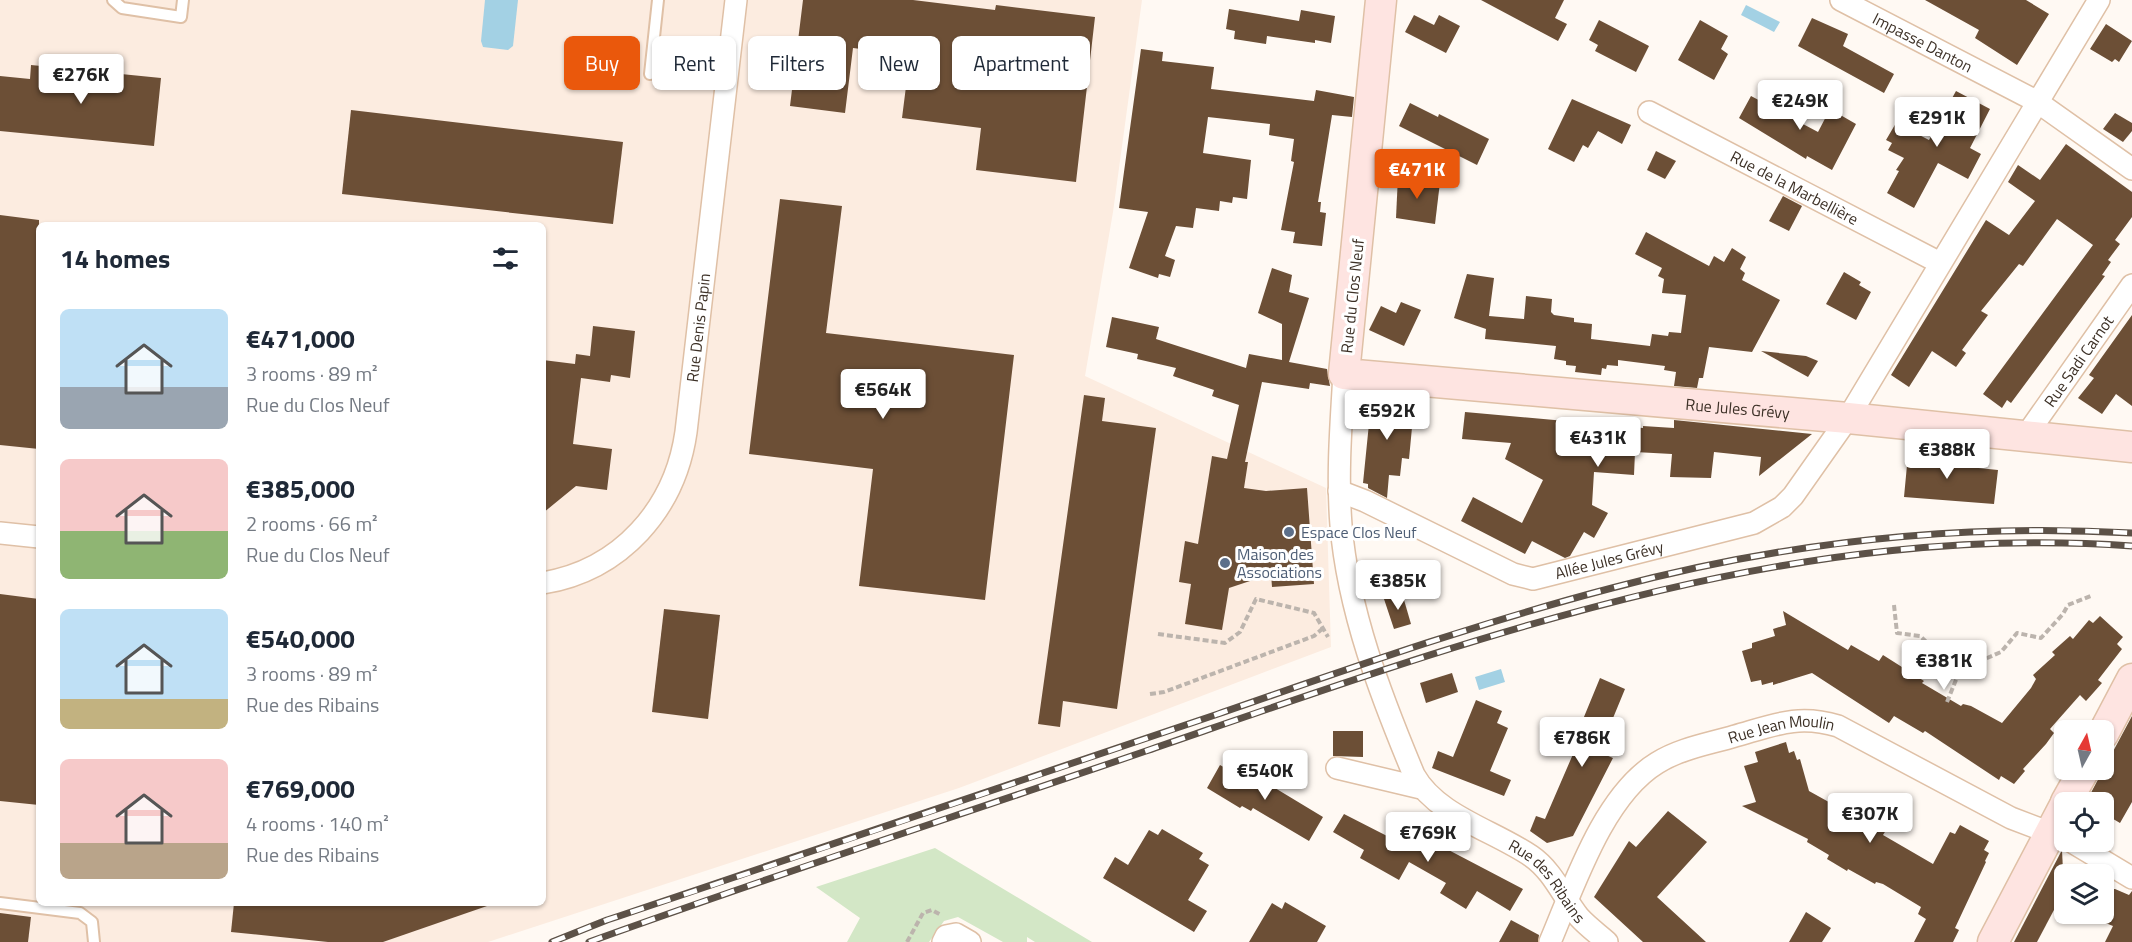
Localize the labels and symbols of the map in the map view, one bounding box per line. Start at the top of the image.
street label: Impasse Danton [1868,6,1977,78]
pin: €276K [39,54,123,105]
pin: €249K [1758,80,1842,131]
pin: €291K [1895,97,1979,148]
street label: Rue de la Marbellière [1726,144,1863,231]
pin: €471K [1375,149,1459,200]
street label: Rue du Clos Neuf [1334,237,1370,354]
street label: Rue Denis Papin [680,272,716,383]
street label: Rue Sadi Carnot [2038,310,2119,412]
pin: €564K [841,369,925,420]
pin: €592K [1345,390,1429,441]
street label: Rue Jules Grévy [1685,392,1791,425]
pin: €431K [1556,417,1640,468]
pin: €388K [1905,429,1989,480]
place label: Espace Clos Neuf [1301,520,1417,544]
marker: Espace Clos Neuf [1282,525,1296,539]
street label: Allée Jules Grévy [1552,534,1666,585]
place label: Maison des Associations [1237,542,1322,584]
marker: Maison des Associations [1218,556,1232,570]
pin: €385K [1356,560,1440,611]
pin: €381K [1902,640,1986,691]
street label: Rue Jean Moulin [1725,709,1837,750]
pin: €786K [1540,717,1624,768]
north arrow [2054,720,2114,780]
pin: €540K [1223,750,1307,801]
pin: €307K [1828,793,1912,844]
pin: €769K [1386,812,1470,863]
street label: Rue des Ribains [1504,833,1591,928]

